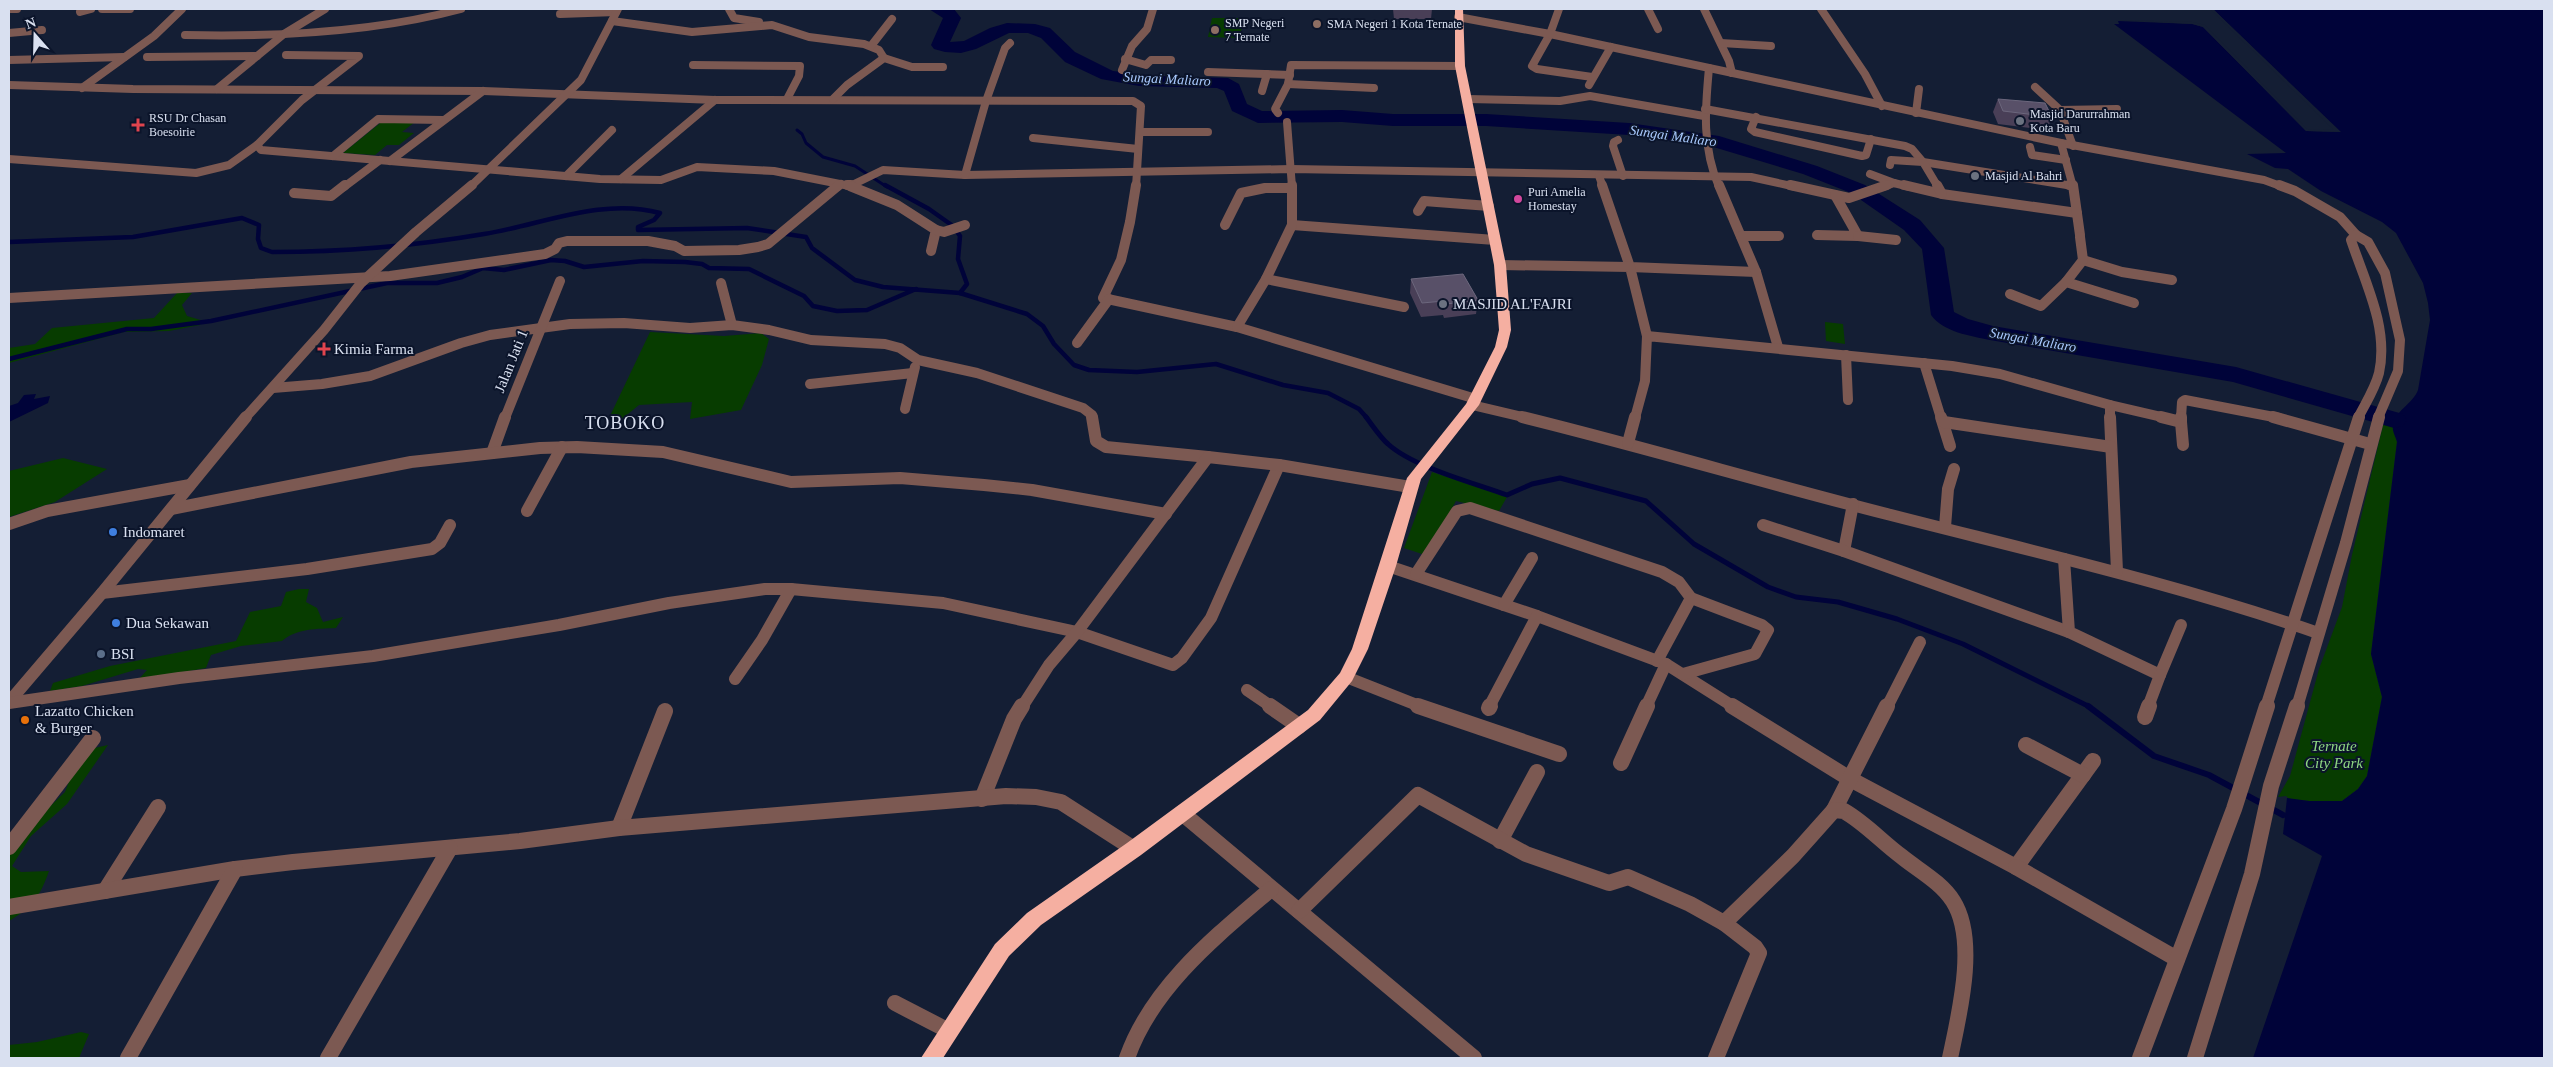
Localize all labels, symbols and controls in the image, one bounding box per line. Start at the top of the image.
north arrow [10,10,60,60]
text: N [23,14,38,32]
place label: SMP Negeri 7 Ternate [1225,16,1285,44]
place label: SMA Negeri 1 Kota Ternate [1327,17,1462,31]
marker: SMA Negeri 1 Kota Ternate [1311,18,1323,30]
marker: SMP Negeri 7 Ternate [1209,24,1221,36]
water label: Sungai Maliaro [1123,69,1211,89]
place label: Masjid Darurrahman Kota Baru [2030,107,2130,135]
place label: RSU Dr Chasan Boesoirie [149,111,226,139]
marker: Masjid Darurrahman Kota Baru [2014,115,2026,127]
marker: RSU Dr Chasan Boesoirie [131,118,145,132]
water label: Sungai Maliaro [1629,122,1717,150]
place label: Masjid Al Bahri [1985,169,2063,183]
marker: Masjid Al Bahri [1969,170,1981,182]
place label: Puri Amelia Homestay [1528,185,1586,213]
marker: Puri Amelia Homestay [1512,193,1524,205]
place label: MASJID AL'FAJRI [1453,296,1572,312]
marker: MASJID AL'FAJRI [1437,298,1449,310]
water label: Sungai Maliaro [1988,325,2078,355]
street label: Jalan Jati 1 [491,327,531,395]
place label: Kimia Farma [334,341,414,357]
marker: Kimia Farma [318,343,330,355]
district label: TOBOKO [585,413,665,433]
place label: Indomaret [123,524,185,540]
marker: Indomaret [107,526,119,538]
place label: Dua Sekawan [126,615,209,631]
marker: Dua Sekawan [110,617,122,629]
place label: BSI [111,646,134,662]
marker: BSI [95,648,107,660]
place label: Lazatto Chicken & Burger [35,703,134,736]
marker: Lazatto Chicken & Burger [19,714,31,726]
park label: Ternate City Park [2305,738,2363,771]

